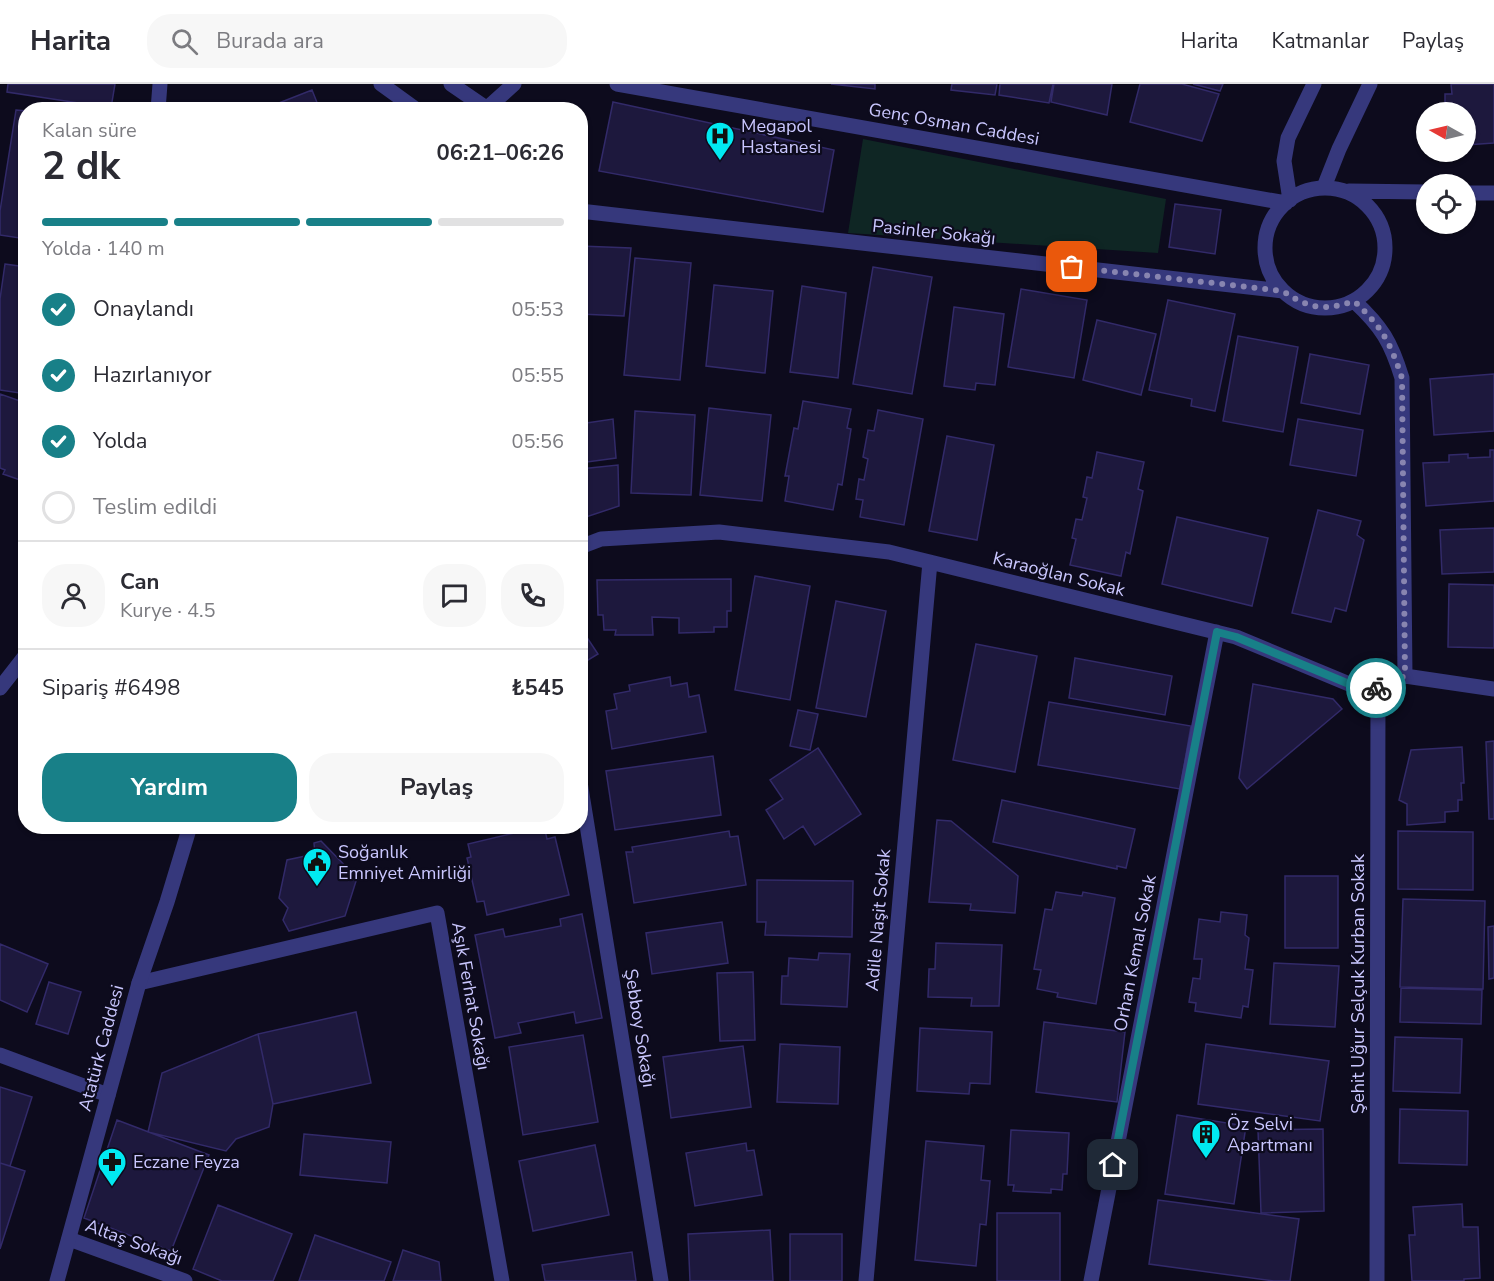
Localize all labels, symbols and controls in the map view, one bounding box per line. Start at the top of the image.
search box [147,14,567,68]
text: Harita [30,22,111,60]
icon: search [168,25,201,58]
text: Burada ara [216,26,324,56]
text: Harita [1180,27,1238,55]
text: Katmanlar [1271,27,1369,55]
text: Paylaş [1402,27,1464,55]
street label: Genç Osman Caddesi [867,97,1041,151]
north arrow [1416,102,1476,162]
map controls [1416,102,1476,234]
place label: Megapol Hastanesi [741,114,821,159]
text: Kalan süre [42,117,137,144]
hospital icon: Megapol Hastanesi [704,120,736,162]
text: 06:21–06:26 [436,138,564,168]
text: 2 dk [42,140,120,193]
button: locate [1416,174,1476,234]
street label: Pasinler Sokağı [871,214,997,250]
text: Yolda · 140 m [42,235,165,262]
pin [1046,241,1097,292]
icon: bag [1055,250,1088,283]
icon: check [42,293,75,326]
text: Onaylandı [93,294,194,324]
text: 05:53 [511,296,564,323]
icon: check [42,359,75,392]
text: Hazırlanıyor [93,360,212,390]
text: 05:55 [511,362,564,389]
icon: check [42,425,75,458]
text: Yolda [93,426,148,456]
text: 05:56 [511,428,564,455]
text: Teslim edildi [93,492,217,522]
street label: Karaoğlan Sokak [990,546,1129,602]
button: person [42,564,105,627]
button: chat [423,564,486,627]
button: phone [501,564,564,627]
text: Can [120,567,159,597]
text: Kurye · 4.5 [120,597,215,624]
courier [1346,658,1406,718]
icon: bike [1360,672,1393,705]
text: Sipariş #6498 [42,673,180,703]
text: ₺545 [511,673,564,703]
button: Yardım [42,753,297,822]
button: Paylaş [309,753,564,822]
place label: Soğanlık Emniyet Amirliği [338,840,471,885]
public building icon: Soğanlık Emniyet Amirliği [301,846,333,888]
street label: Adile Naşit Sokak [860,847,896,992]
street label: Şehit Uğur Selçuk Kurban Sokak [1346,853,1370,1114]
street label: Orhan Kemal Sokak [1108,872,1162,1033]
street label: Aşık Ferhat Sokağı [446,920,496,1072]
street label: Şebboy Sokağı [619,967,661,1089]
street label: Atatürk Caddesi [73,982,129,1114]
place label: Öz Selvi Apartmanı [1227,1112,1313,1157]
building icon: Öz Selvi Apartmanı [1190,1118,1222,1160]
pin [1087,1139,1138,1190]
pharmacy icon: Eczane Feyza [96,1146,128,1188]
icon: home [1096,1148,1129,1181]
place label: Eczane Feyza [133,1150,240,1174]
street label: Altaş Sokağı [82,1213,186,1271]

